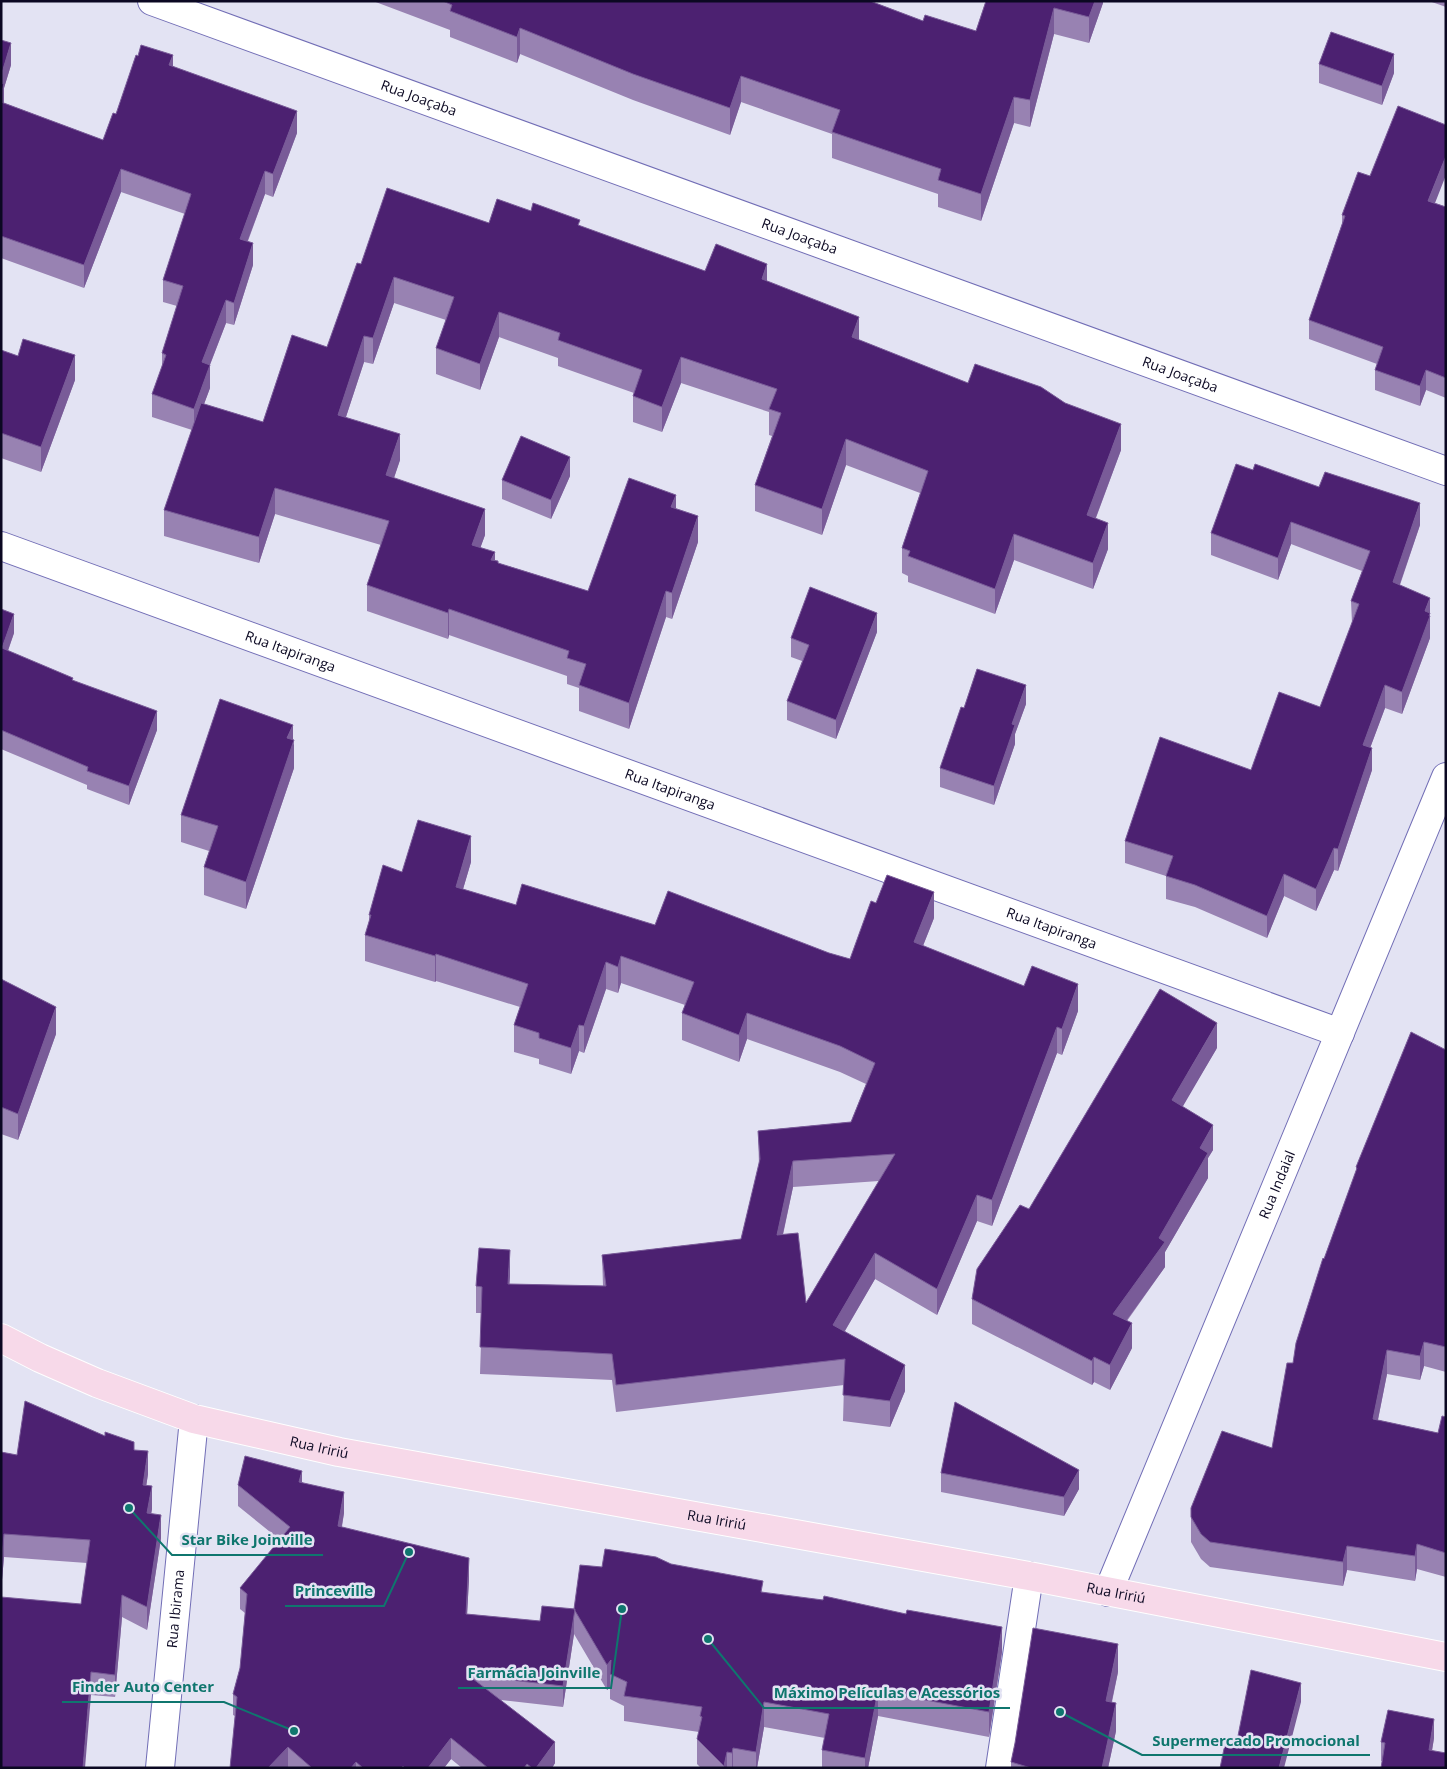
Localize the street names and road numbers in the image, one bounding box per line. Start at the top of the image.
street label: Rua Joaçaba [379,75,460,120]
street label: Rua Joaçaba [759,213,840,258]
street label: Rua Joaçaba [1140,352,1221,397]
street label: Rua Itapiranga [243,626,338,676]
street label: Rua Itapiranga [622,764,718,814]
street label: Rua Itapiranga [1004,903,1100,953]
street label: Rua Indaial [1254,1147,1299,1222]
street label: Rua Iririú [288,1431,350,1463]
street label: Rua Iririú [686,1505,748,1534]
street label: Rua Ibirama [162,1568,188,1649]
street label: Rua Iririú [1085,1577,1147,1607]

